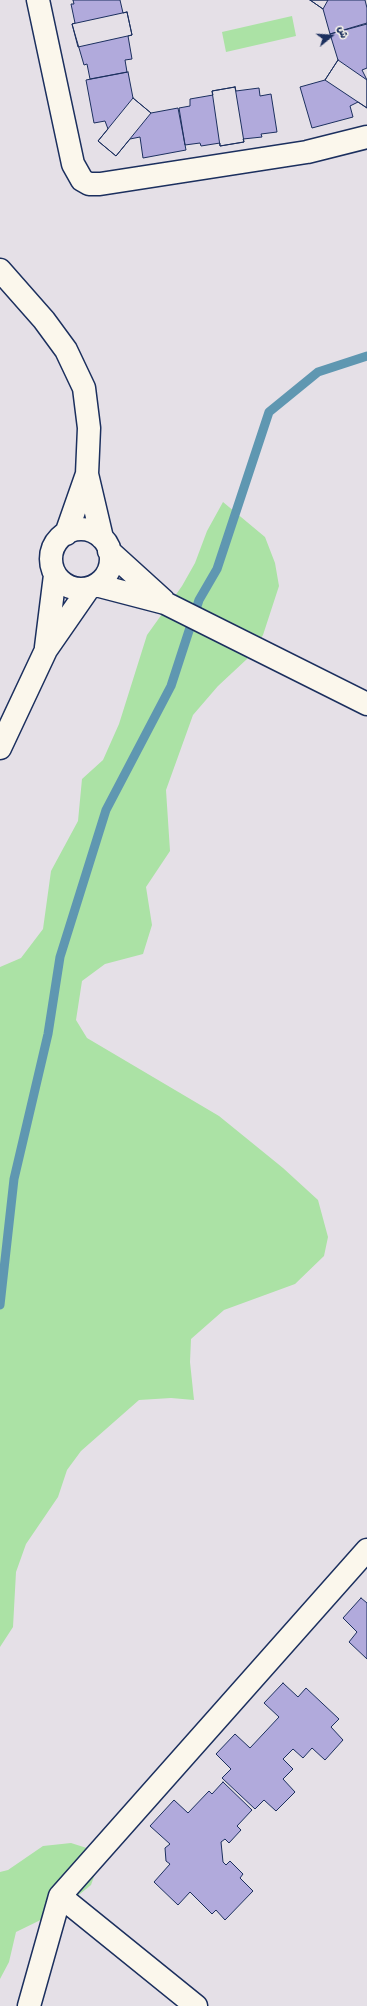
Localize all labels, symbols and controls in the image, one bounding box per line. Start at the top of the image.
north arrow [311,16,351,56]
text: ش [334,24,352,40]

